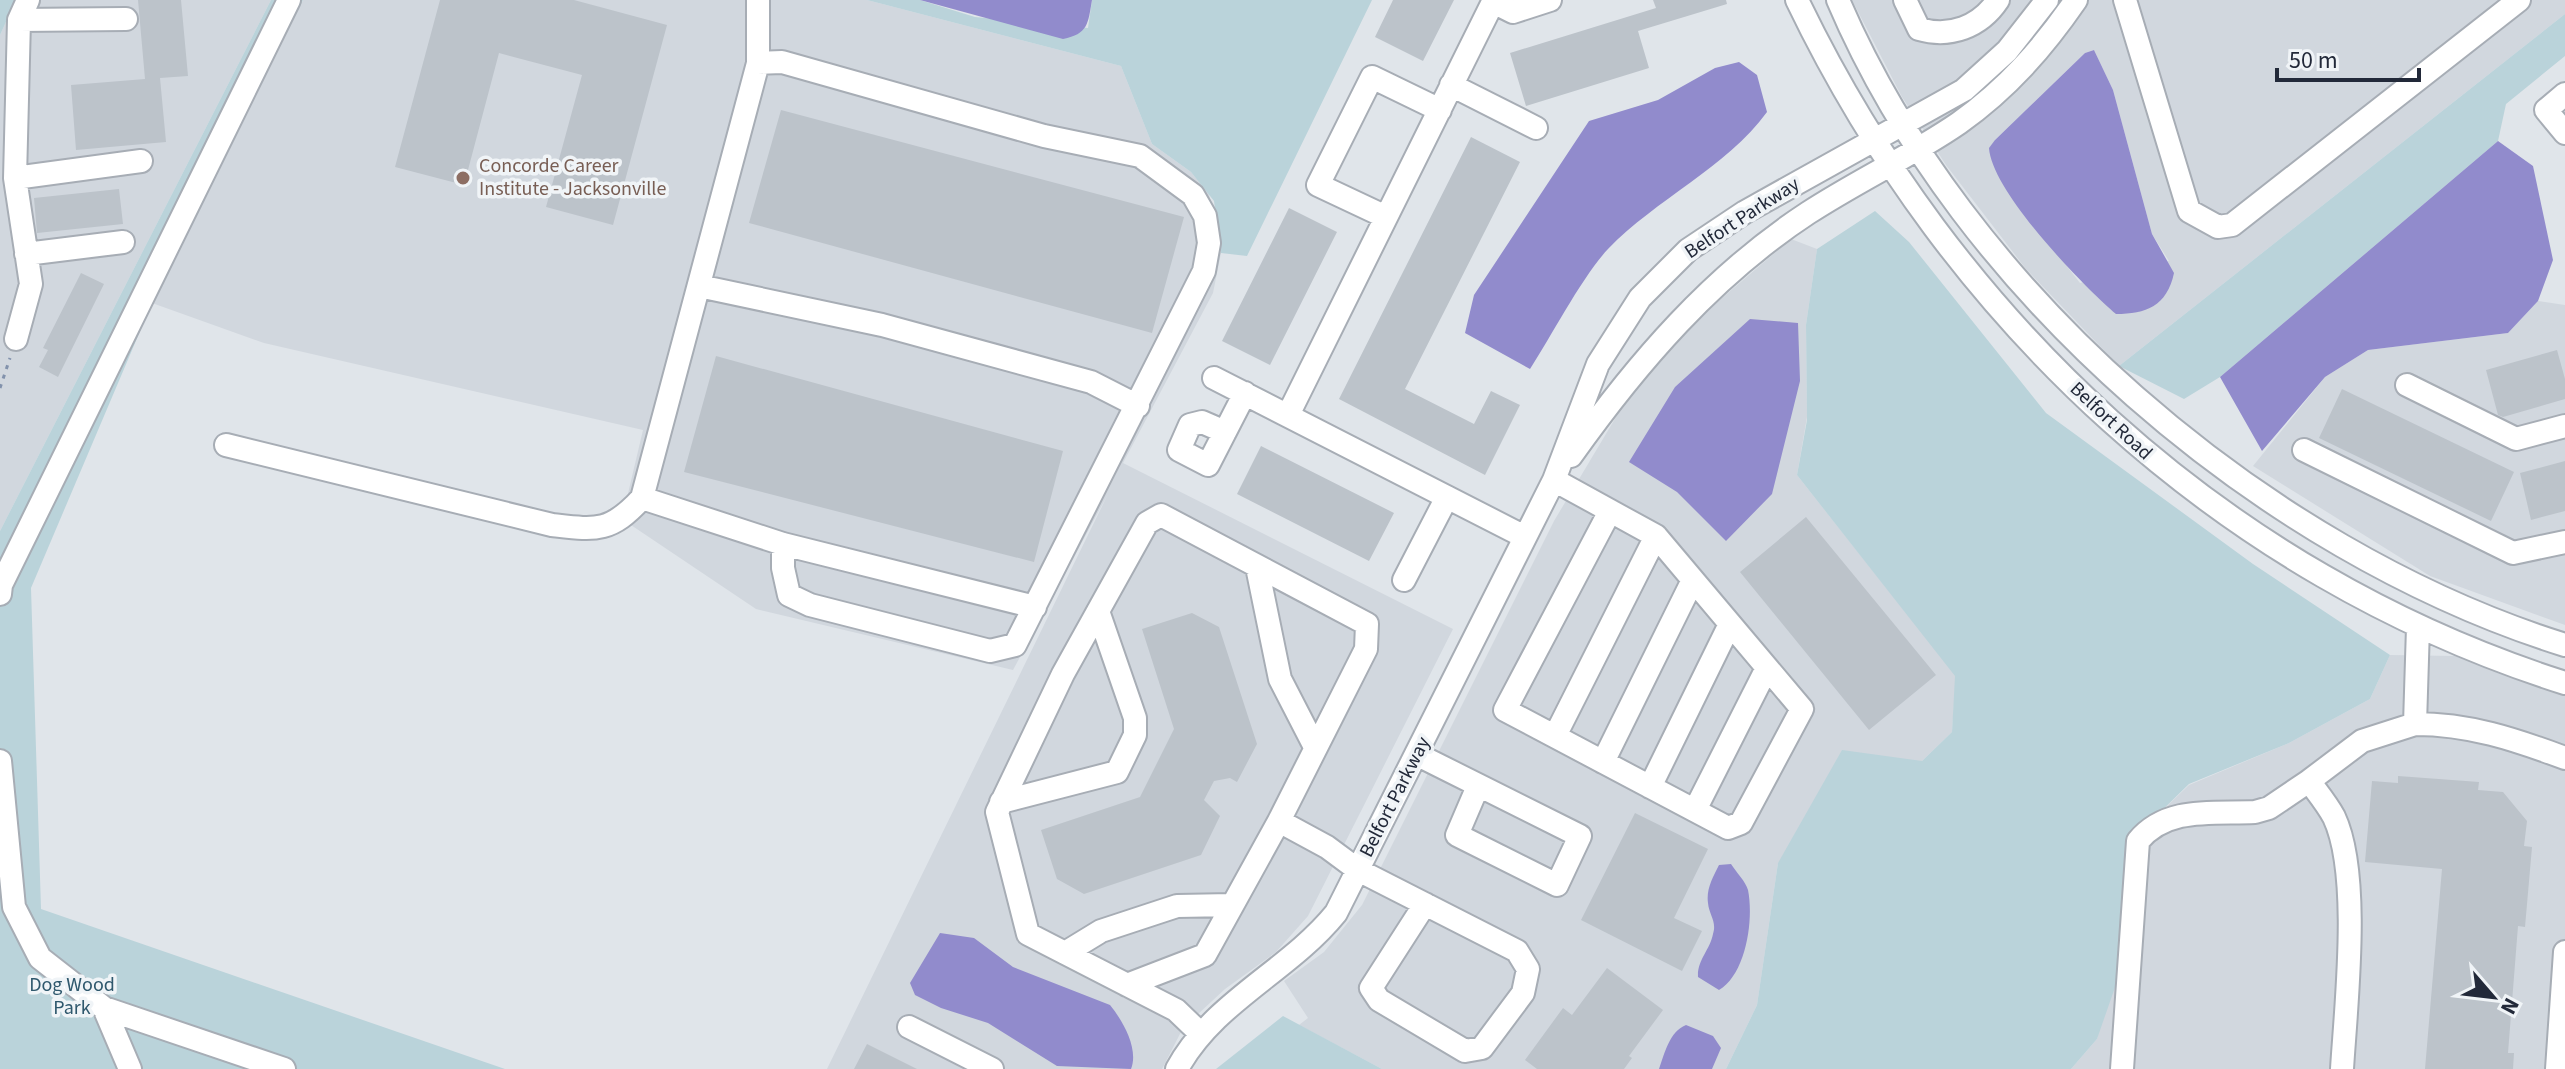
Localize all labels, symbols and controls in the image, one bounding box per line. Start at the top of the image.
scale bar [2277,32,2419,82]
text: 50 m [2289,43,2338,78]
place label: Concorde Career Institute - Jacksonville [479,152,666,203]
marker: Concorde Career Institute - Jacksonville [454,169,472,187]
street label: Belfort Parkway [1679,170,1806,266]
street label: Belfort Road [2063,375,2159,467]
street label: Belfort Parkway [1353,731,1438,862]
north arrow [2453,957,2533,1037]
park label: Dog Wood Park [29,971,115,1022]
text: N [2492,992,2527,1020]

